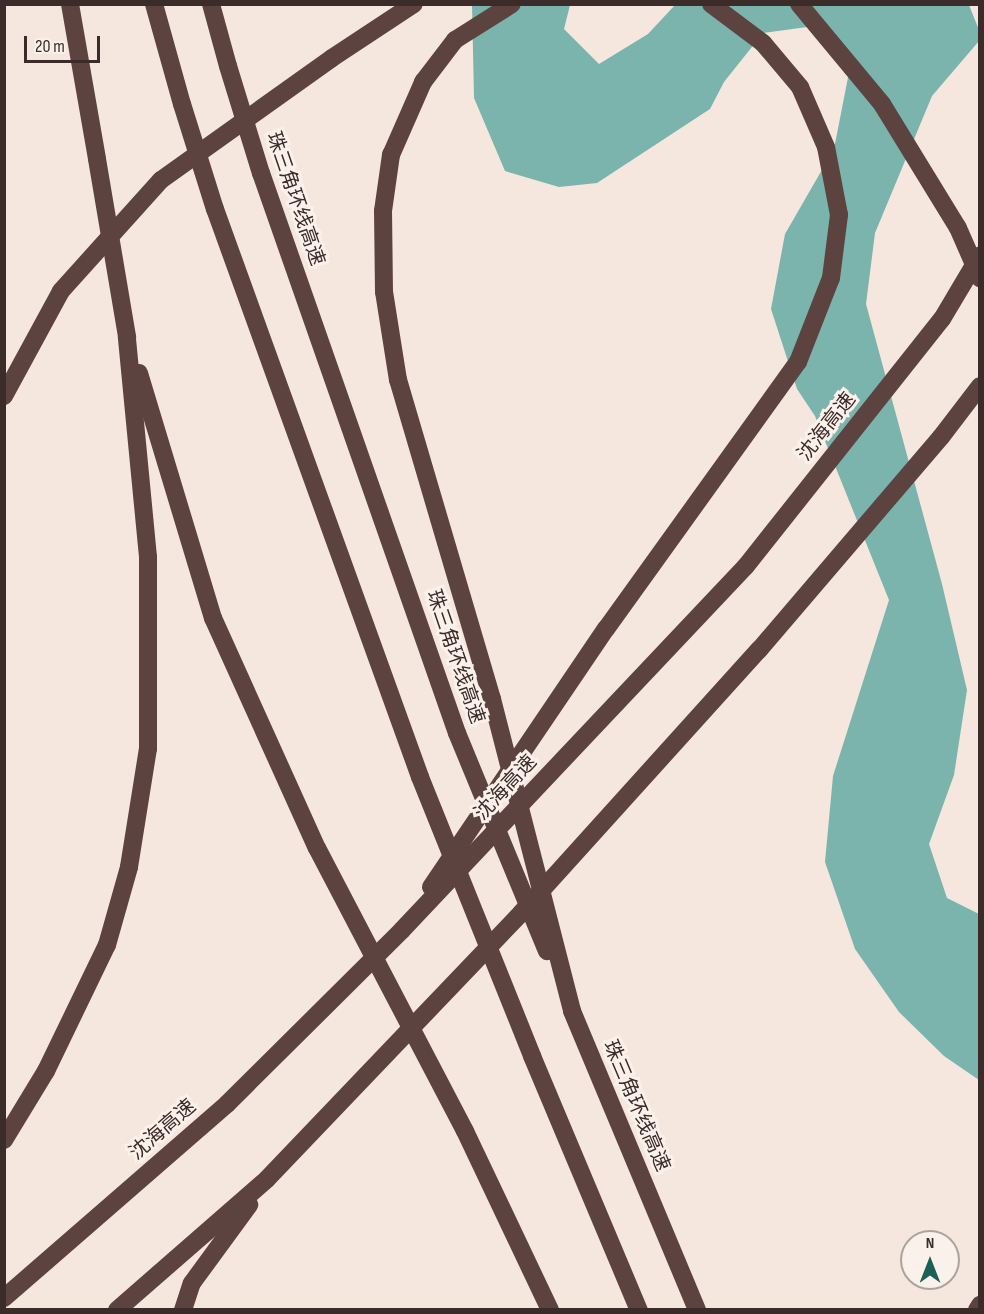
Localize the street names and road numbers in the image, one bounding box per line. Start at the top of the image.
street label: 珠三角环线高速 [261,129,329,269]
street label: 沈海高速 [793,388,861,466]
street label: 珠三角环线高速 [421,587,489,727]
street label: 沈海高速 [470,751,542,825]
street label: 珠三角环线高速 [598,1037,674,1175]
street label: 沈海高速 [125,1095,201,1165]

